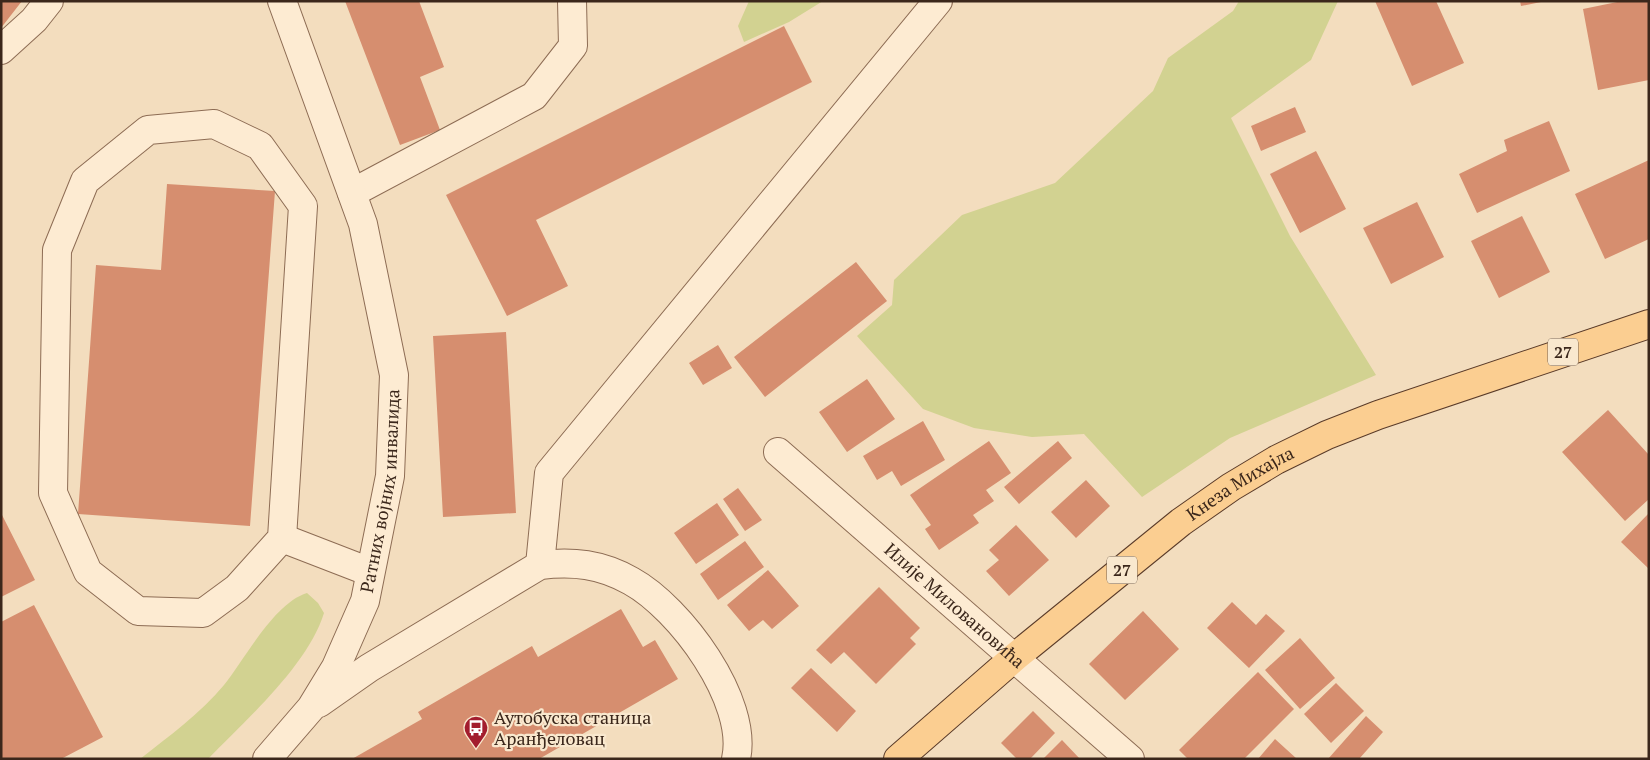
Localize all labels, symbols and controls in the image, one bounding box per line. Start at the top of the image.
road number: 27 [1548,338,1578,366]
street label: Ратних војних инвалида [354,389,404,595]
street label: Кнеза Михајла [1181,440,1298,526]
street label: Илије Миловановића [880,537,1030,673]
road number: 27 [1107,556,1137,584]
place label: Аутобуска станица Аранђеловац [494,705,651,750]
bus stop icon: Аутобуска станица Аранђеловац [463,715,489,749]

